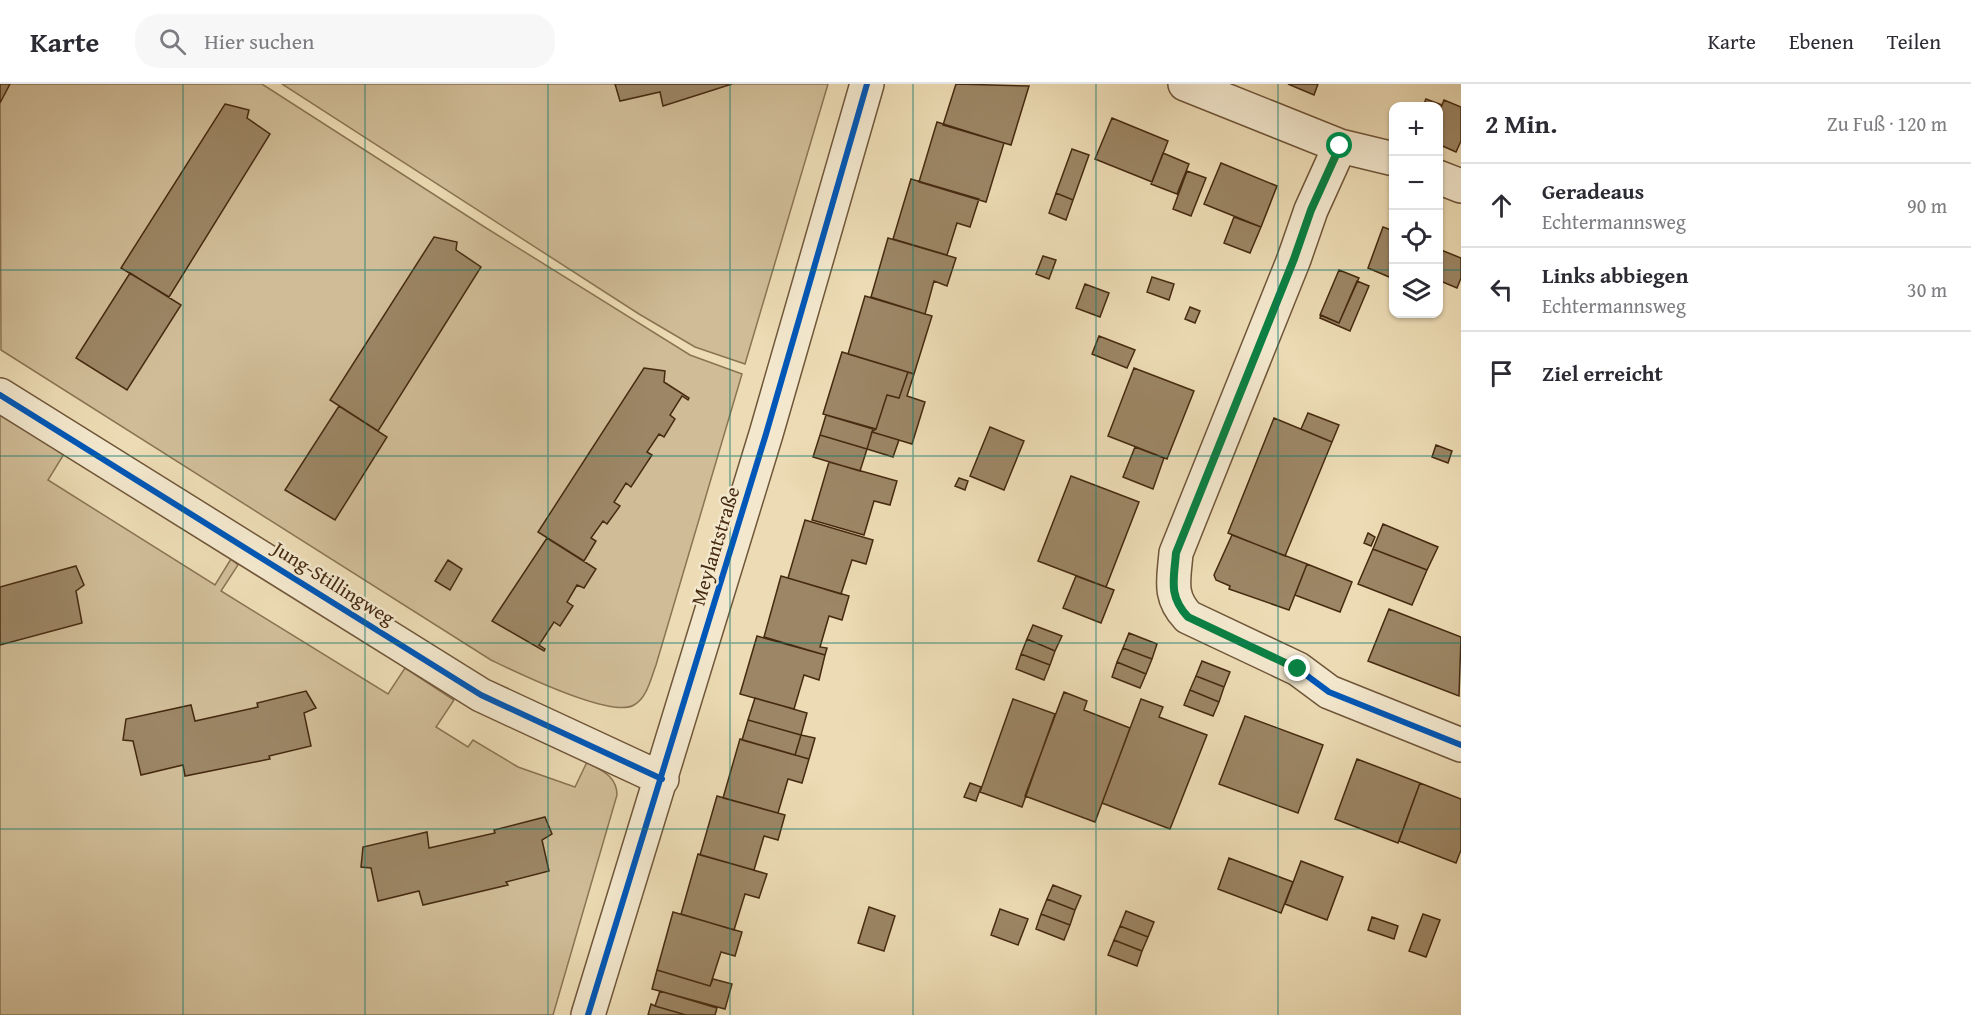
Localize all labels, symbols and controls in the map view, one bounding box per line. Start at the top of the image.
search box [135,14,555,68]
text: Karte [30,21,99,62]
icon: search [156,25,189,58]
text: Hier suchen [204,25,314,57]
text: Karte [1708,26,1756,57]
text: Ebenen [1789,26,1854,57]
text: Teilen [1887,26,1941,57]
map controls [1389,102,1443,318]
button: + [1389,102,1443,156]
text: 2 Min. [1485,104,1557,143]
text: Zu Fuß · 120 m [1827,109,1947,138]
route start [1326,132,1352,158]
button: − [1389,156,1443,210]
text: Geradeaus [1542,175,1644,207]
icon: ahead [1485,189,1518,222]
text: 90 m [1907,191,1947,220]
text: Echtermannsweg [1542,207,1686,236]
button: locate [1389,210,1443,264]
text: Links abbiegen [1542,259,1688,291]
button: layers [1389,264,1443,318]
icon: left [1485,273,1518,306]
text: 30 m [1907,275,1947,304]
text: Echtermannsweg [1542,291,1686,320]
icon: arrive [1485,357,1518,390]
text: Ziel erreicht [1542,357,1663,389]
street label: Meylantstraße [683,483,746,609]
street label: Jung-Stillingweg [265,532,401,632]
route end [1284,655,1310,681]

